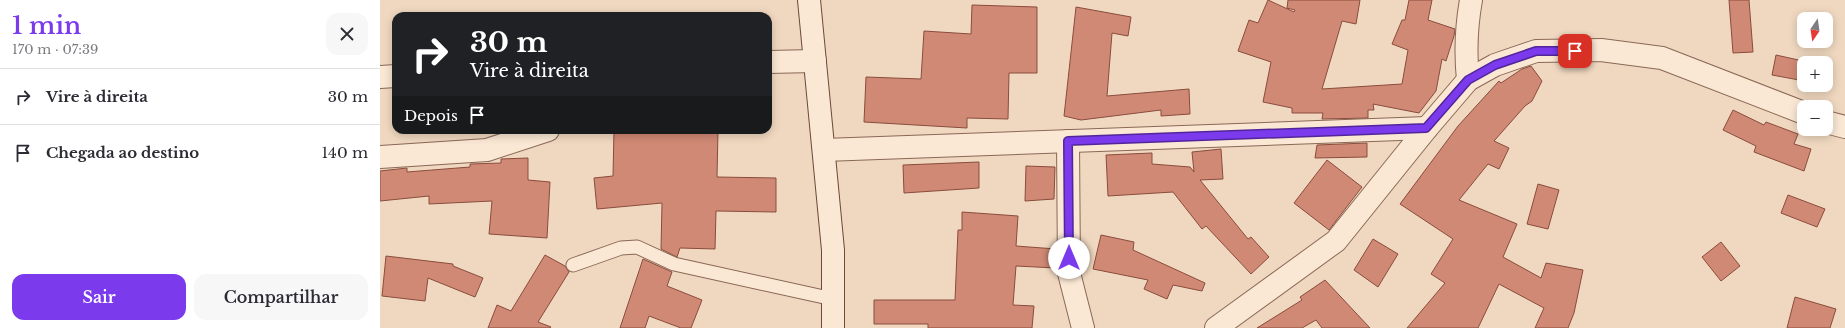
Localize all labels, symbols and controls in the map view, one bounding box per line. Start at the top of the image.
text: 1 min [12,11,81,40]
north arrow [1797,12,1833,48]
map controls [1797,12,1833,136]
button: close [326,13,368,55]
text: 30 m [470,25,547,60]
icon: right [404,28,456,80]
pin [1558,34,1592,68]
icon: arrive [1564,40,1586,62]
text: 170 m · 07:39 [12,41,98,58]
button: + [1797,56,1833,92]
text: Vire à direita [470,60,589,82]
icon: right [12,86,34,108]
text: Vire à direita [46,87,148,106]
text: 30 m [328,87,368,106]
button: − [1797,100,1833,136]
icon: arrive [466,104,488,126]
text: Depois [404,106,458,125]
icon: arrive [12,142,34,164]
text: Chegada ao destino [46,143,199,162]
text: 140 m [321,143,368,162]
position arrow [1048,237,1090,279]
button: Sair [12,274,186,320]
button: Compartilhar [194,274,368,320]

